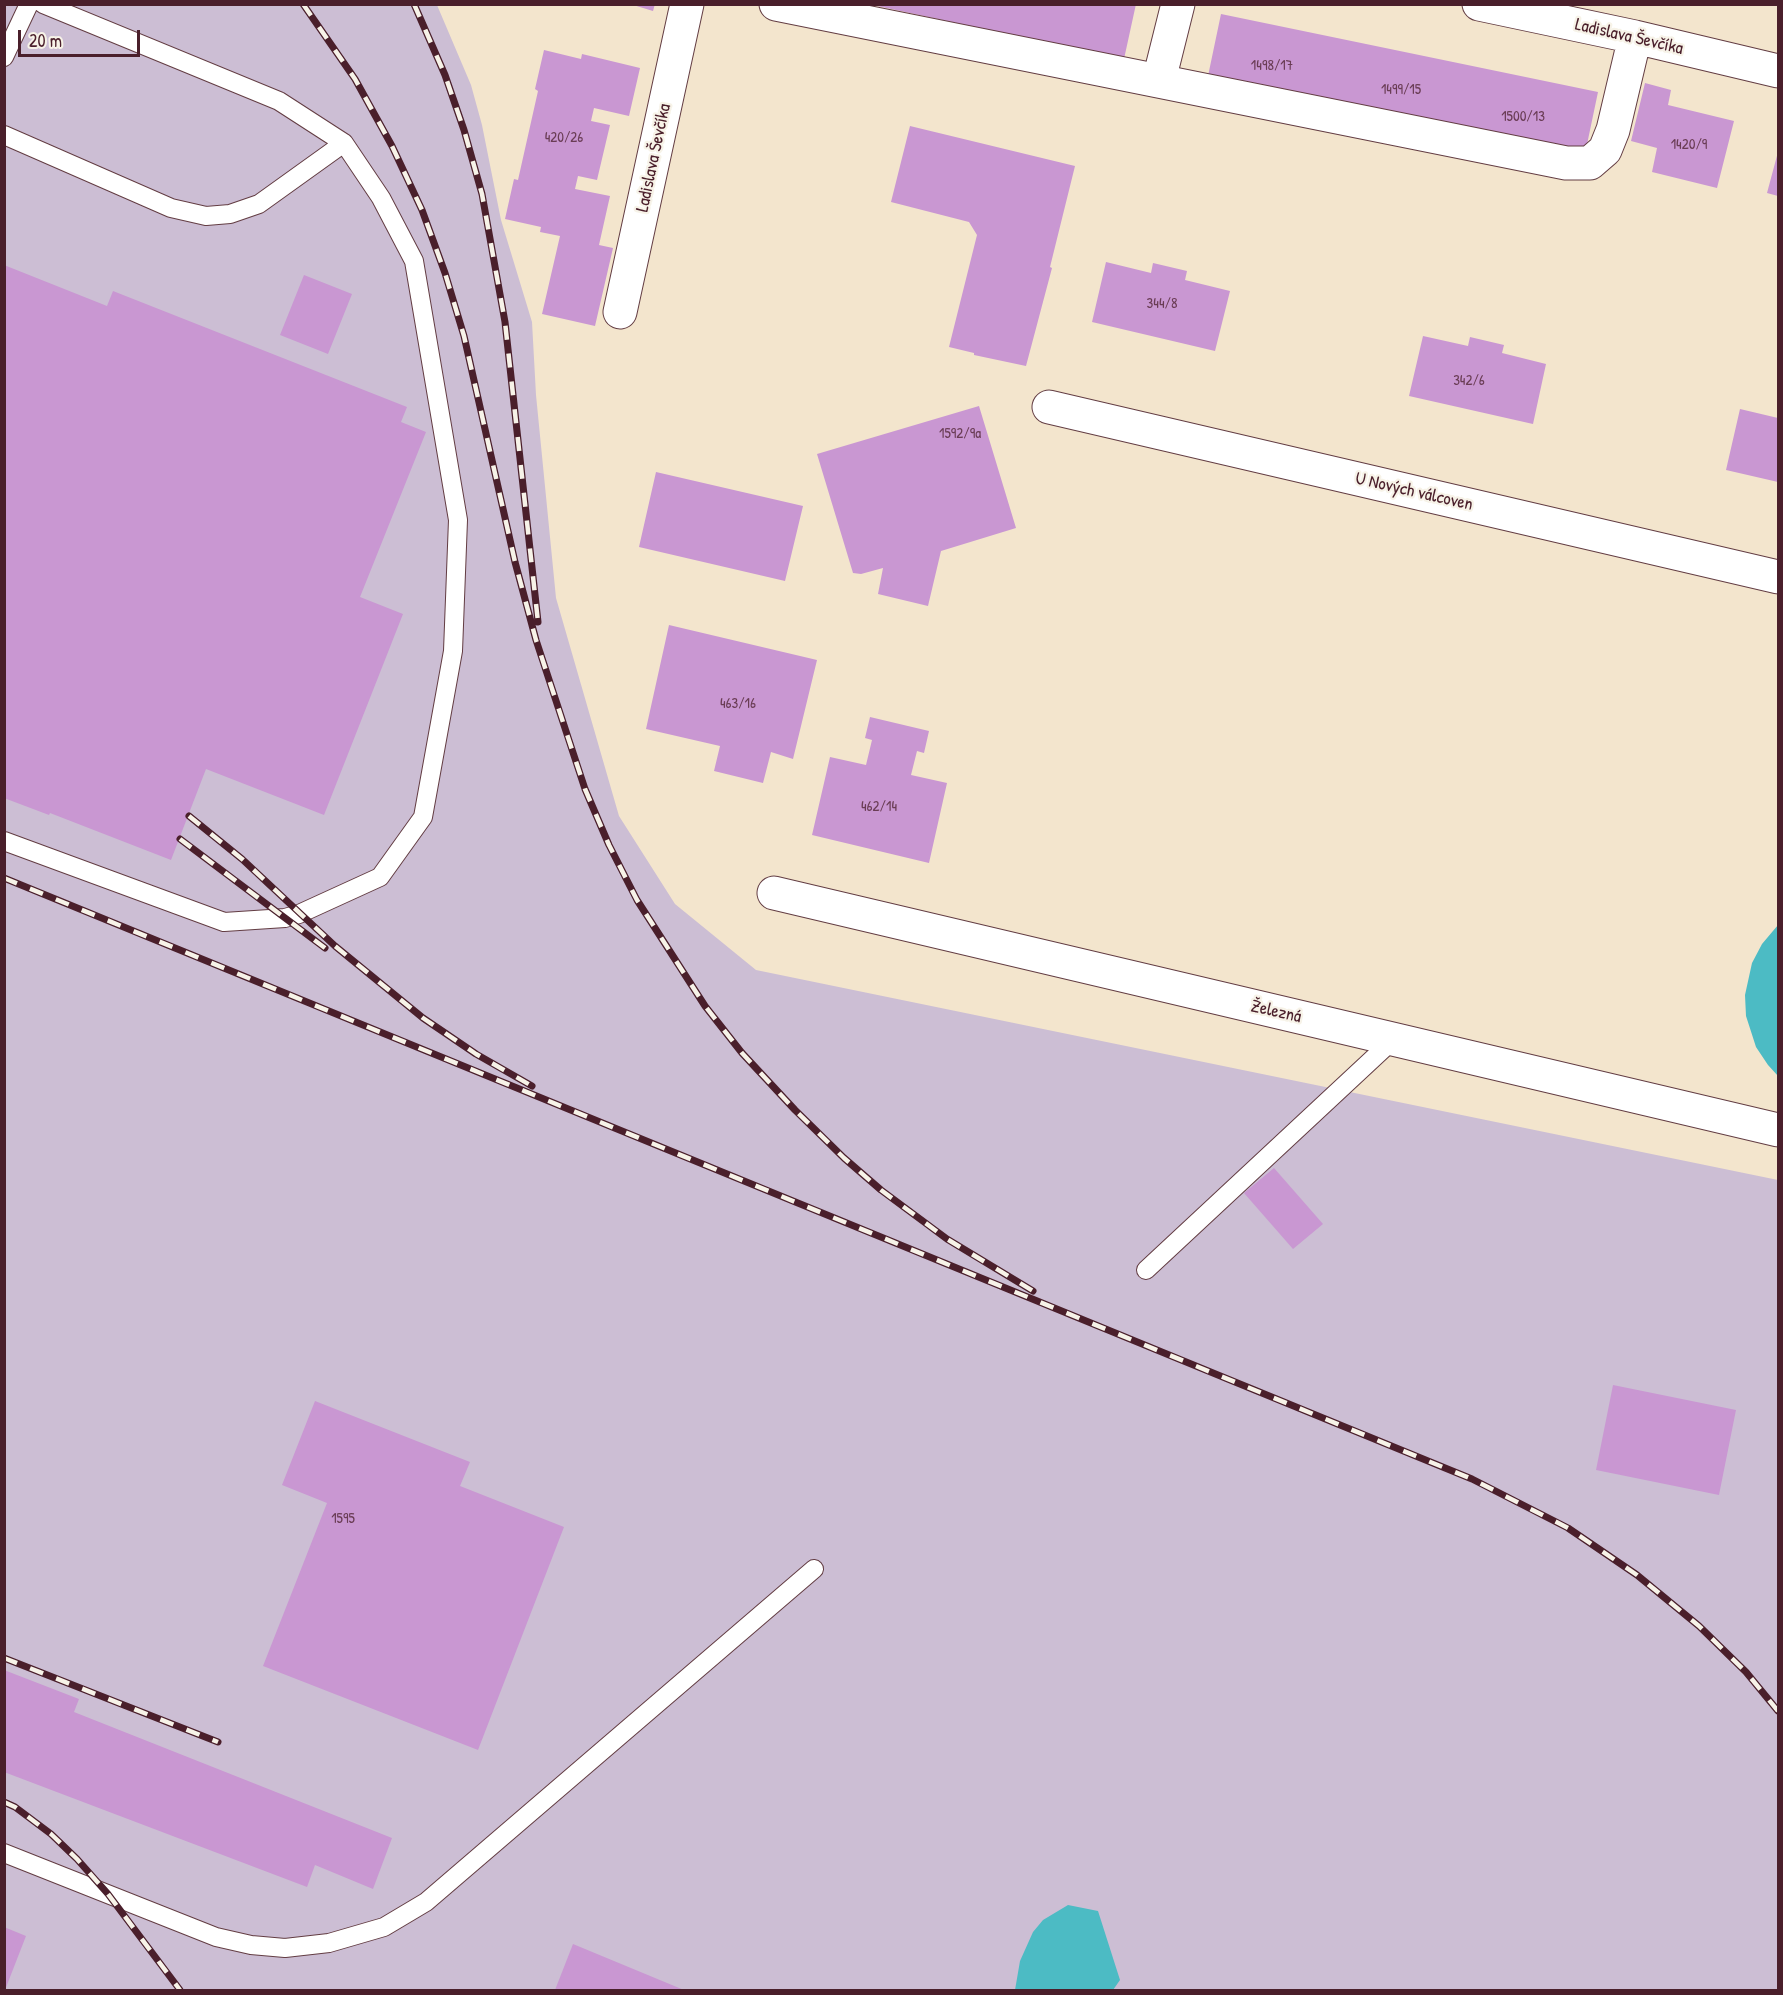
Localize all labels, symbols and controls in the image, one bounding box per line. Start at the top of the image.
street label: Ladislava Ševčíka [1573,14,1685,60]
scale bar [21,18,142,56]
text: 20 m [29,28,62,53]
house number: 1498/17 [1251,57,1293,75]
house number: 1499/15 [1381,81,1421,99]
street label: Ladislava Ševčíka [632,102,676,214]
house number: 1500/13 [1501,108,1545,126]
house number: 420/26 [545,129,583,147]
house number: 1420/9 [1671,136,1707,154]
house number: 344/8 [1147,295,1177,313]
house number: 342/6 [1453,372,1485,390]
house number: 1592/9a [939,425,981,443]
street label: U Nových válcoven [1353,468,1475,516]
house number: 463/16 [720,695,756,713]
house number: 462/14 [861,798,897,816]
street label: Železná [1249,996,1303,1028]
house number: 1595 [331,1510,355,1528]

